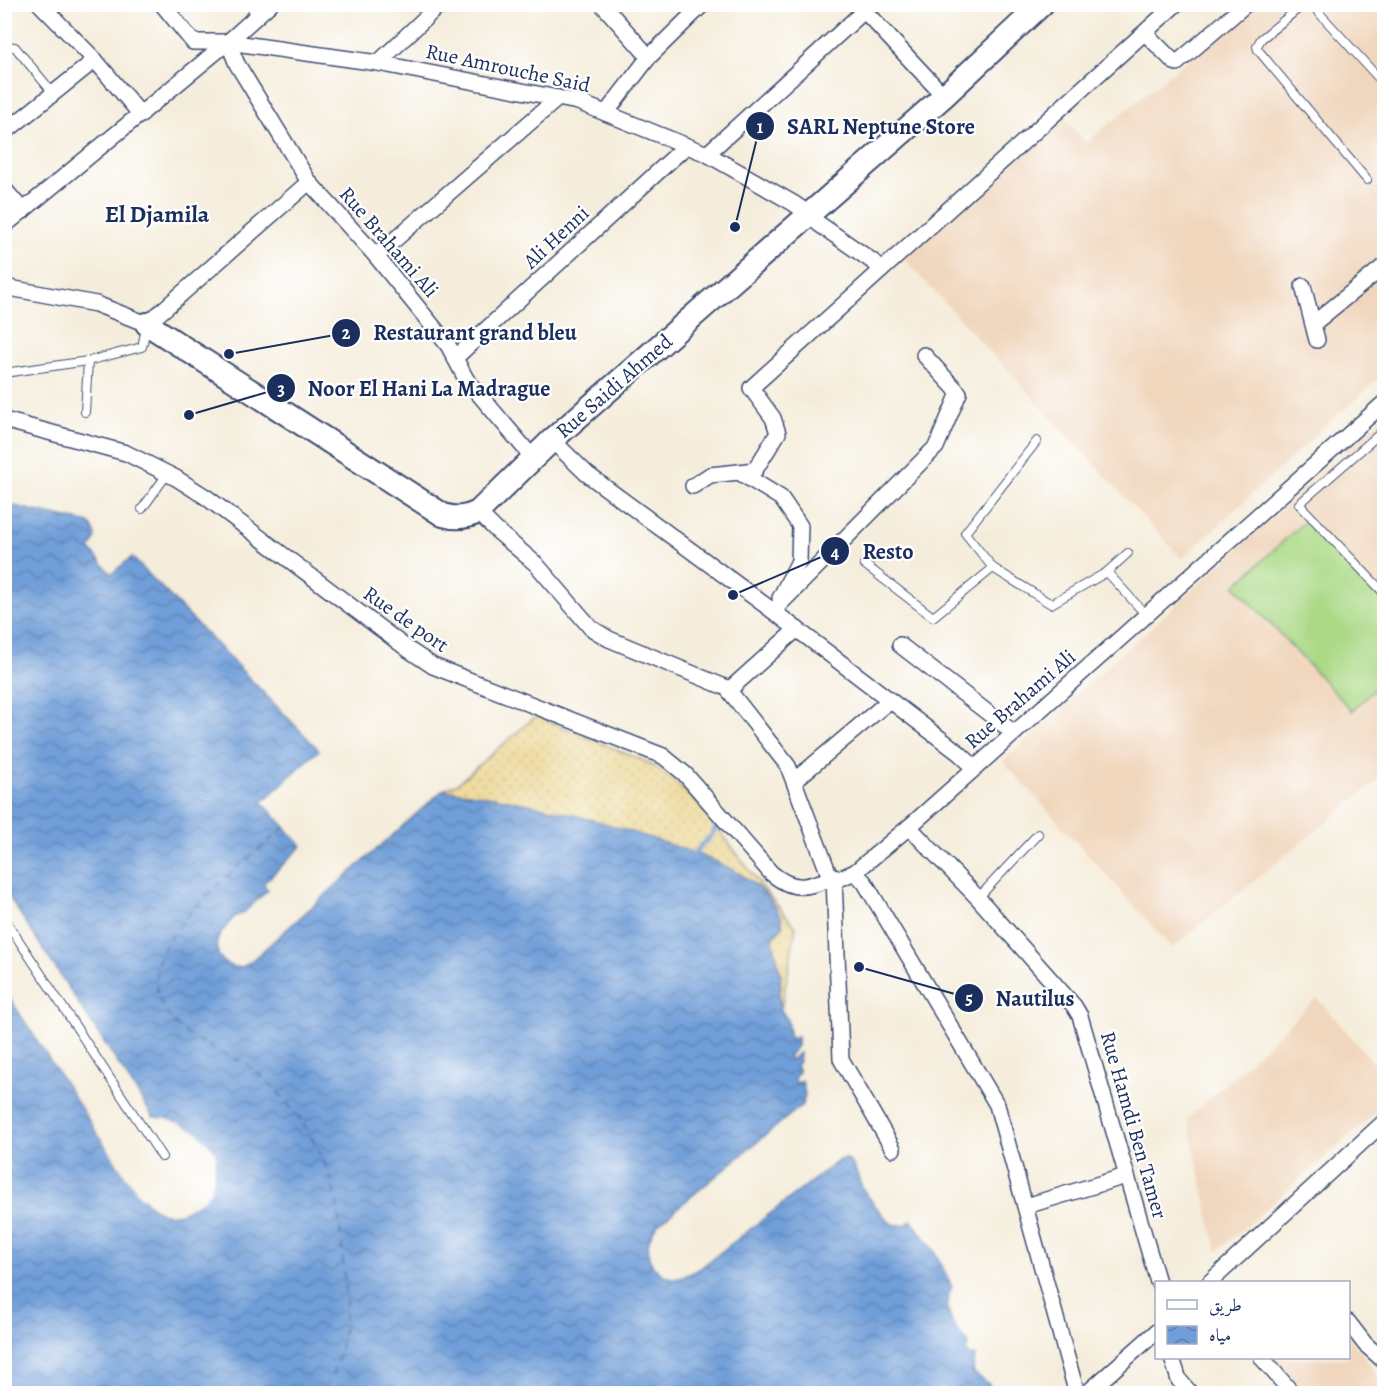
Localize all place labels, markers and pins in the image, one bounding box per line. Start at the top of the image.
callout: SARL Neptune Store [745,106,987,146]
callout: Restaurant grand bleu [331,313,589,353]
callout: Noor El Hani La Madrague [266,368,563,408]
callout: Resto [820,531,925,571]
callout: Nautilus [954,978,1087,1018]

